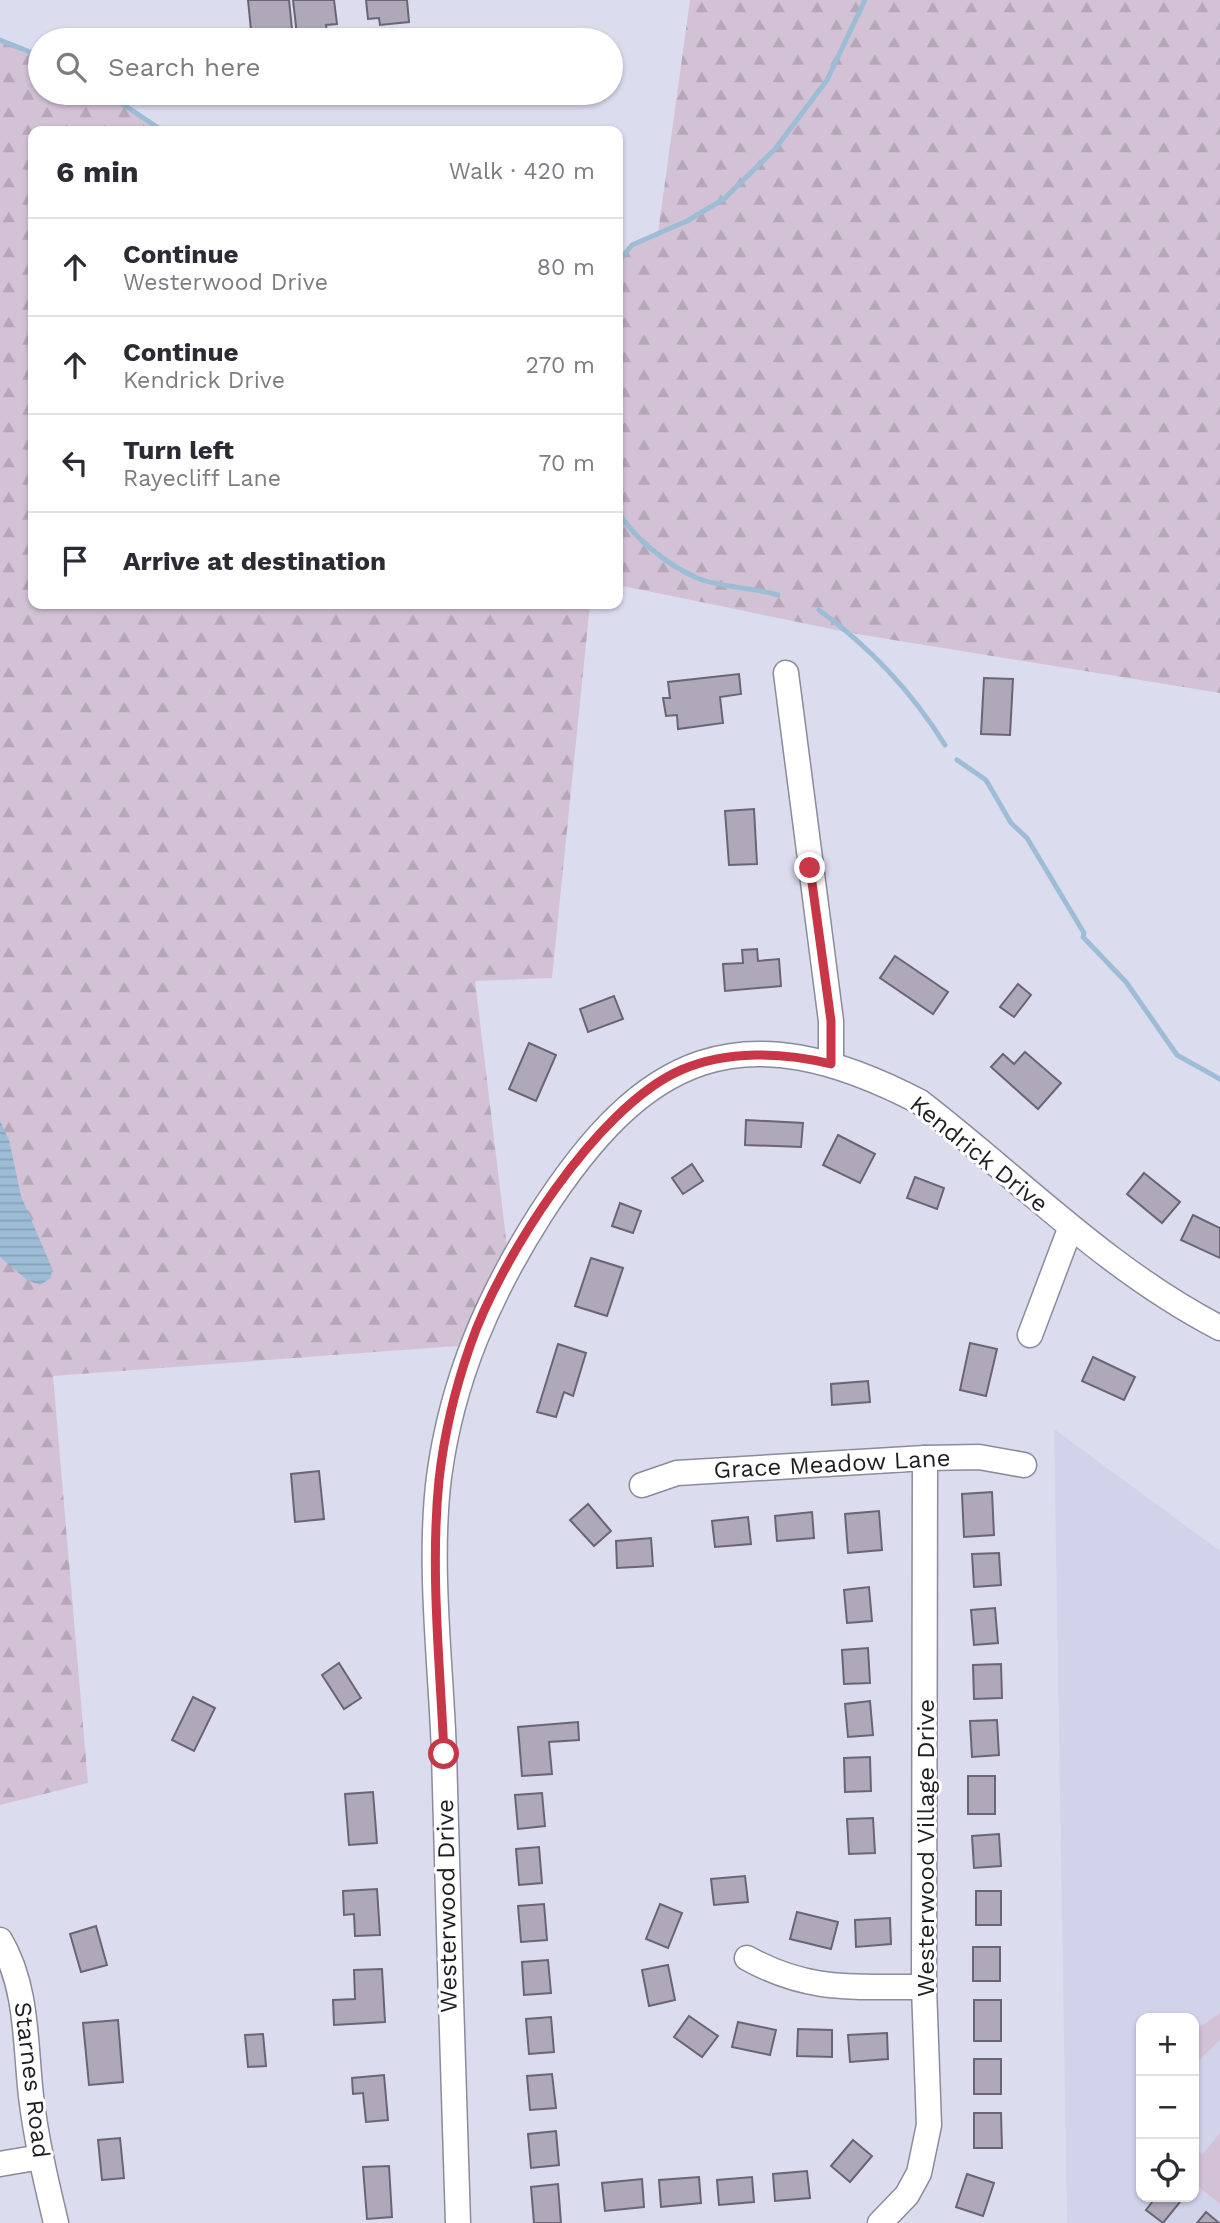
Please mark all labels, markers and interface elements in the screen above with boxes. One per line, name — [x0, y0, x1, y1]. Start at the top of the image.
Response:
search box — [28, 28, 623, 105]
icon: search — [52, 48, 90, 86]
text: Search here — [108, 52, 260, 82]
text: 6 min — [56, 154, 139, 189]
text: Walk · 420 m — [449, 158, 595, 185]
text: Continue — [123, 239, 239, 269]
icon: ahead — [56, 248, 94, 286]
text: 80 m — [537, 254, 595, 281]
text: Westerwood Drive — [123, 269, 328, 296]
text: Continue — [123, 337, 239, 367]
icon: ahead — [56, 346, 94, 384]
text: 270 m — [526, 352, 595, 379]
text: Kendrick Drive — [123, 367, 285, 394]
text: Turn left — [123, 435, 234, 465]
icon: left — [56, 444, 94, 482]
text: 70 m — [538, 450, 595, 477]
text: Rayecliff Lane — [123, 465, 281, 492]
icon: arrive — [56, 542, 94, 580]
text: Arrive at destination — [123, 546, 386, 576]
route end — [794, 852, 825, 883]
street label: Kendrick Drive — [904, 1090, 1054, 1218]
street label: Grace Meadow Lane — [713, 1444, 951, 1484]
street label: Westerwood Village Drive — [912, 1699, 940, 1997]
route start — [428, 1738, 459, 1769]
street label: Westerwood Drive — [431, 1799, 463, 2013]
street label: Starnes Road — [9, 2000, 55, 2160]
map controls — [1136, 2013, 1199, 2202]
button: + — [1136, 2013, 1199, 2076]
button: − — [1136, 2076, 1199, 2139]
button: locate — [1136, 2139, 1199, 2202]

